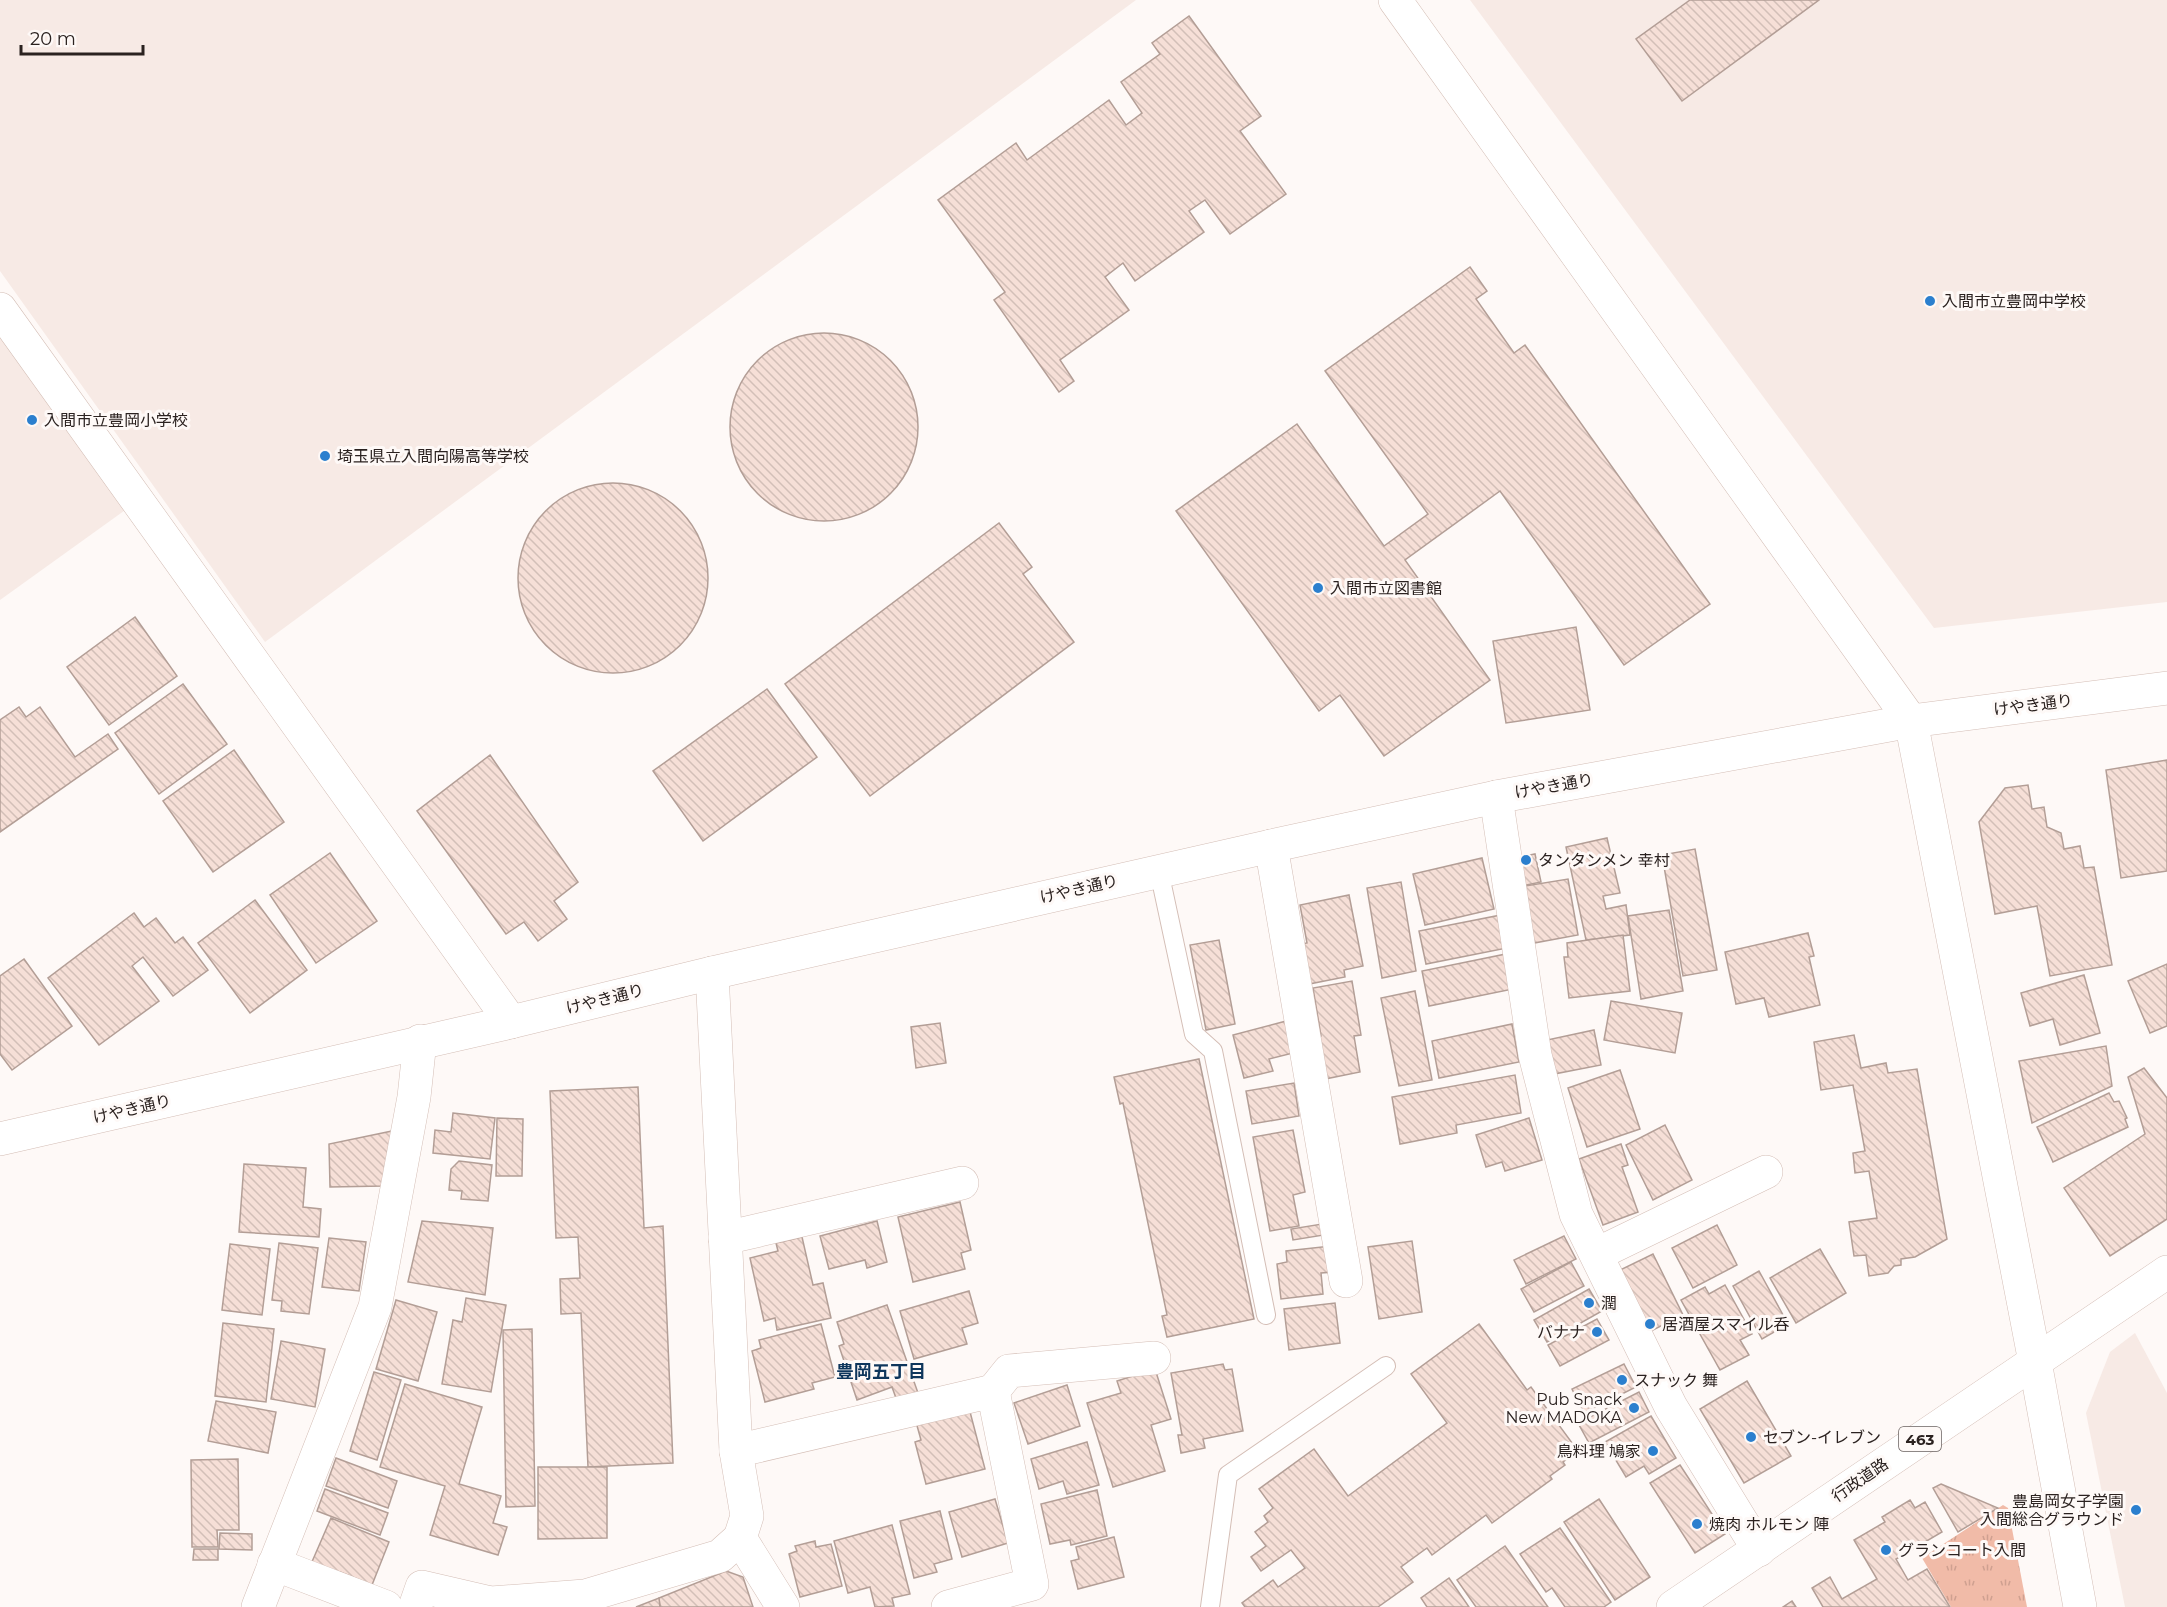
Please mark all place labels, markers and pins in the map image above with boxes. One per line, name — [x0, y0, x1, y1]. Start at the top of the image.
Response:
place label: 入間市立豊岡中学校 — [1942, 292, 2086, 311]
marker: 入間市立豊岡中学校 — [1923, 294, 1937, 308]
place label: 入間市立豊岡小学校 — [44, 411, 188, 430]
marker: 入間市立豊岡小学校 — [25, 413, 39, 427]
place label: 埼玉県立入間向陽高等学校 — [337, 447, 529, 466]
marker: 埼玉県立入間向陽高等学校 — [318, 449, 332, 463]
place label: 入間市立図書館 — [1330, 579, 1442, 598]
marker: 入間市立図書館 — [1311, 581, 1325, 595]
place label: タンタンメン 幸村 — [1538, 851, 1670, 870]
marker: タンタンメン 幸村 — [1519, 853, 1533, 867]
place label: 潤 — [1601, 1294, 1617, 1313]
marker: 潤 — [1582, 1296, 1596, 1310]
place label: 居酒屋スマイル呑 — [1662, 1315, 1790, 1334]
marker: 居酒屋スマイル呑 — [1643, 1317, 1657, 1331]
place label: バナナ — [1537, 1323, 1585, 1342]
marker: バナナ — [1590, 1325, 1604, 1339]
place label: スナック 舞 — [1634, 1371, 1718, 1390]
marker: スナック 舞 — [1615, 1373, 1629, 1387]
place label: Pub Snack New MADOKA — [1505, 1390, 1623, 1427]
marker: Pub Snack New MADOKA — [1627, 1401, 1641, 1415]
place label: セブン-イレブン — [1763, 1428, 1881, 1447]
marker: セブン-イレブン — [1744, 1430, 1758, 1444]
place label: 鳥料理 鳩家 — [1557, 1442, 1641, 1461]
marker: 鳥料理 鳩家 — [1646, 1444, 1660, 1458]
place label: 豊島岡女子学園 入間総合グラウンド — [1980, 1492, 2124, 1529]
marker: 豊島岡女子学園 入間総合グラウンド — [2129, 1503, 2143, 1517]
place label: 焼肉 ホルモン 陣 — [1709, 1515, 1829, 1534]
marker: 焼肉 ホルモン 陣 — [1690, 1517, 1704, 1531]
place label: グランコート入間 — [1898, 1541, 2026, 1560]
marker: グランコート入間 — [1879, 1543, 1893, 1557]

